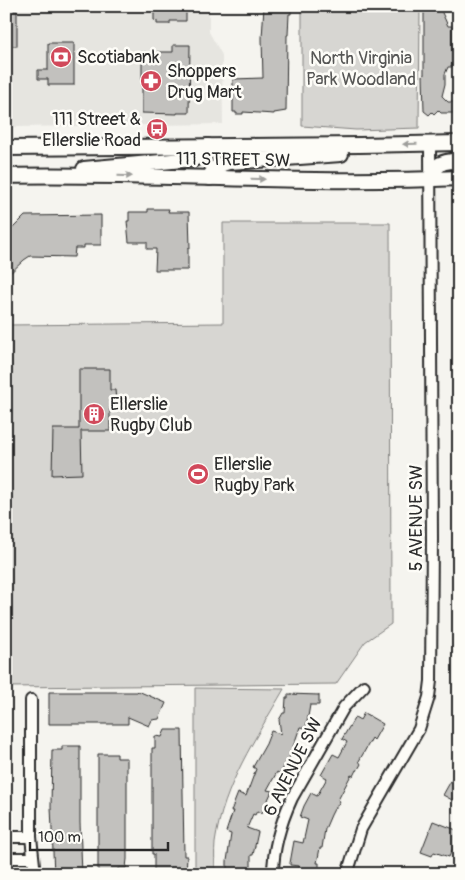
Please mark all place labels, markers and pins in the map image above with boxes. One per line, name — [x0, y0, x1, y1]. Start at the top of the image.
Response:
bank icon: Scotiabank — [49, 45, 73, 69]
place label: Scotiabank — [77, 46, 160, 69]
place label: Shoppers Drug Mart — [167, 60, 242, 104]
pharmacy icon: Shoppers Drug Mart — [139, 69, 163, 93]
place label: 111 Street & Ellerslie Road — [42, 108, 141, 152]
bus stop icon: 111 Street & Ellerslie Road — [145, 117, 169, 141]
place label: Ellerslie Rugby Club — [110, 393, 192, 437]
building icon: Ellerslie Rugby Club — [82, 402, 106, 426]
place label: Ellerslie Rugby Park — [214, 453, 295, 497]
sports icon: Ellerslie Rugby Park — [186, 462, 210, 486]

